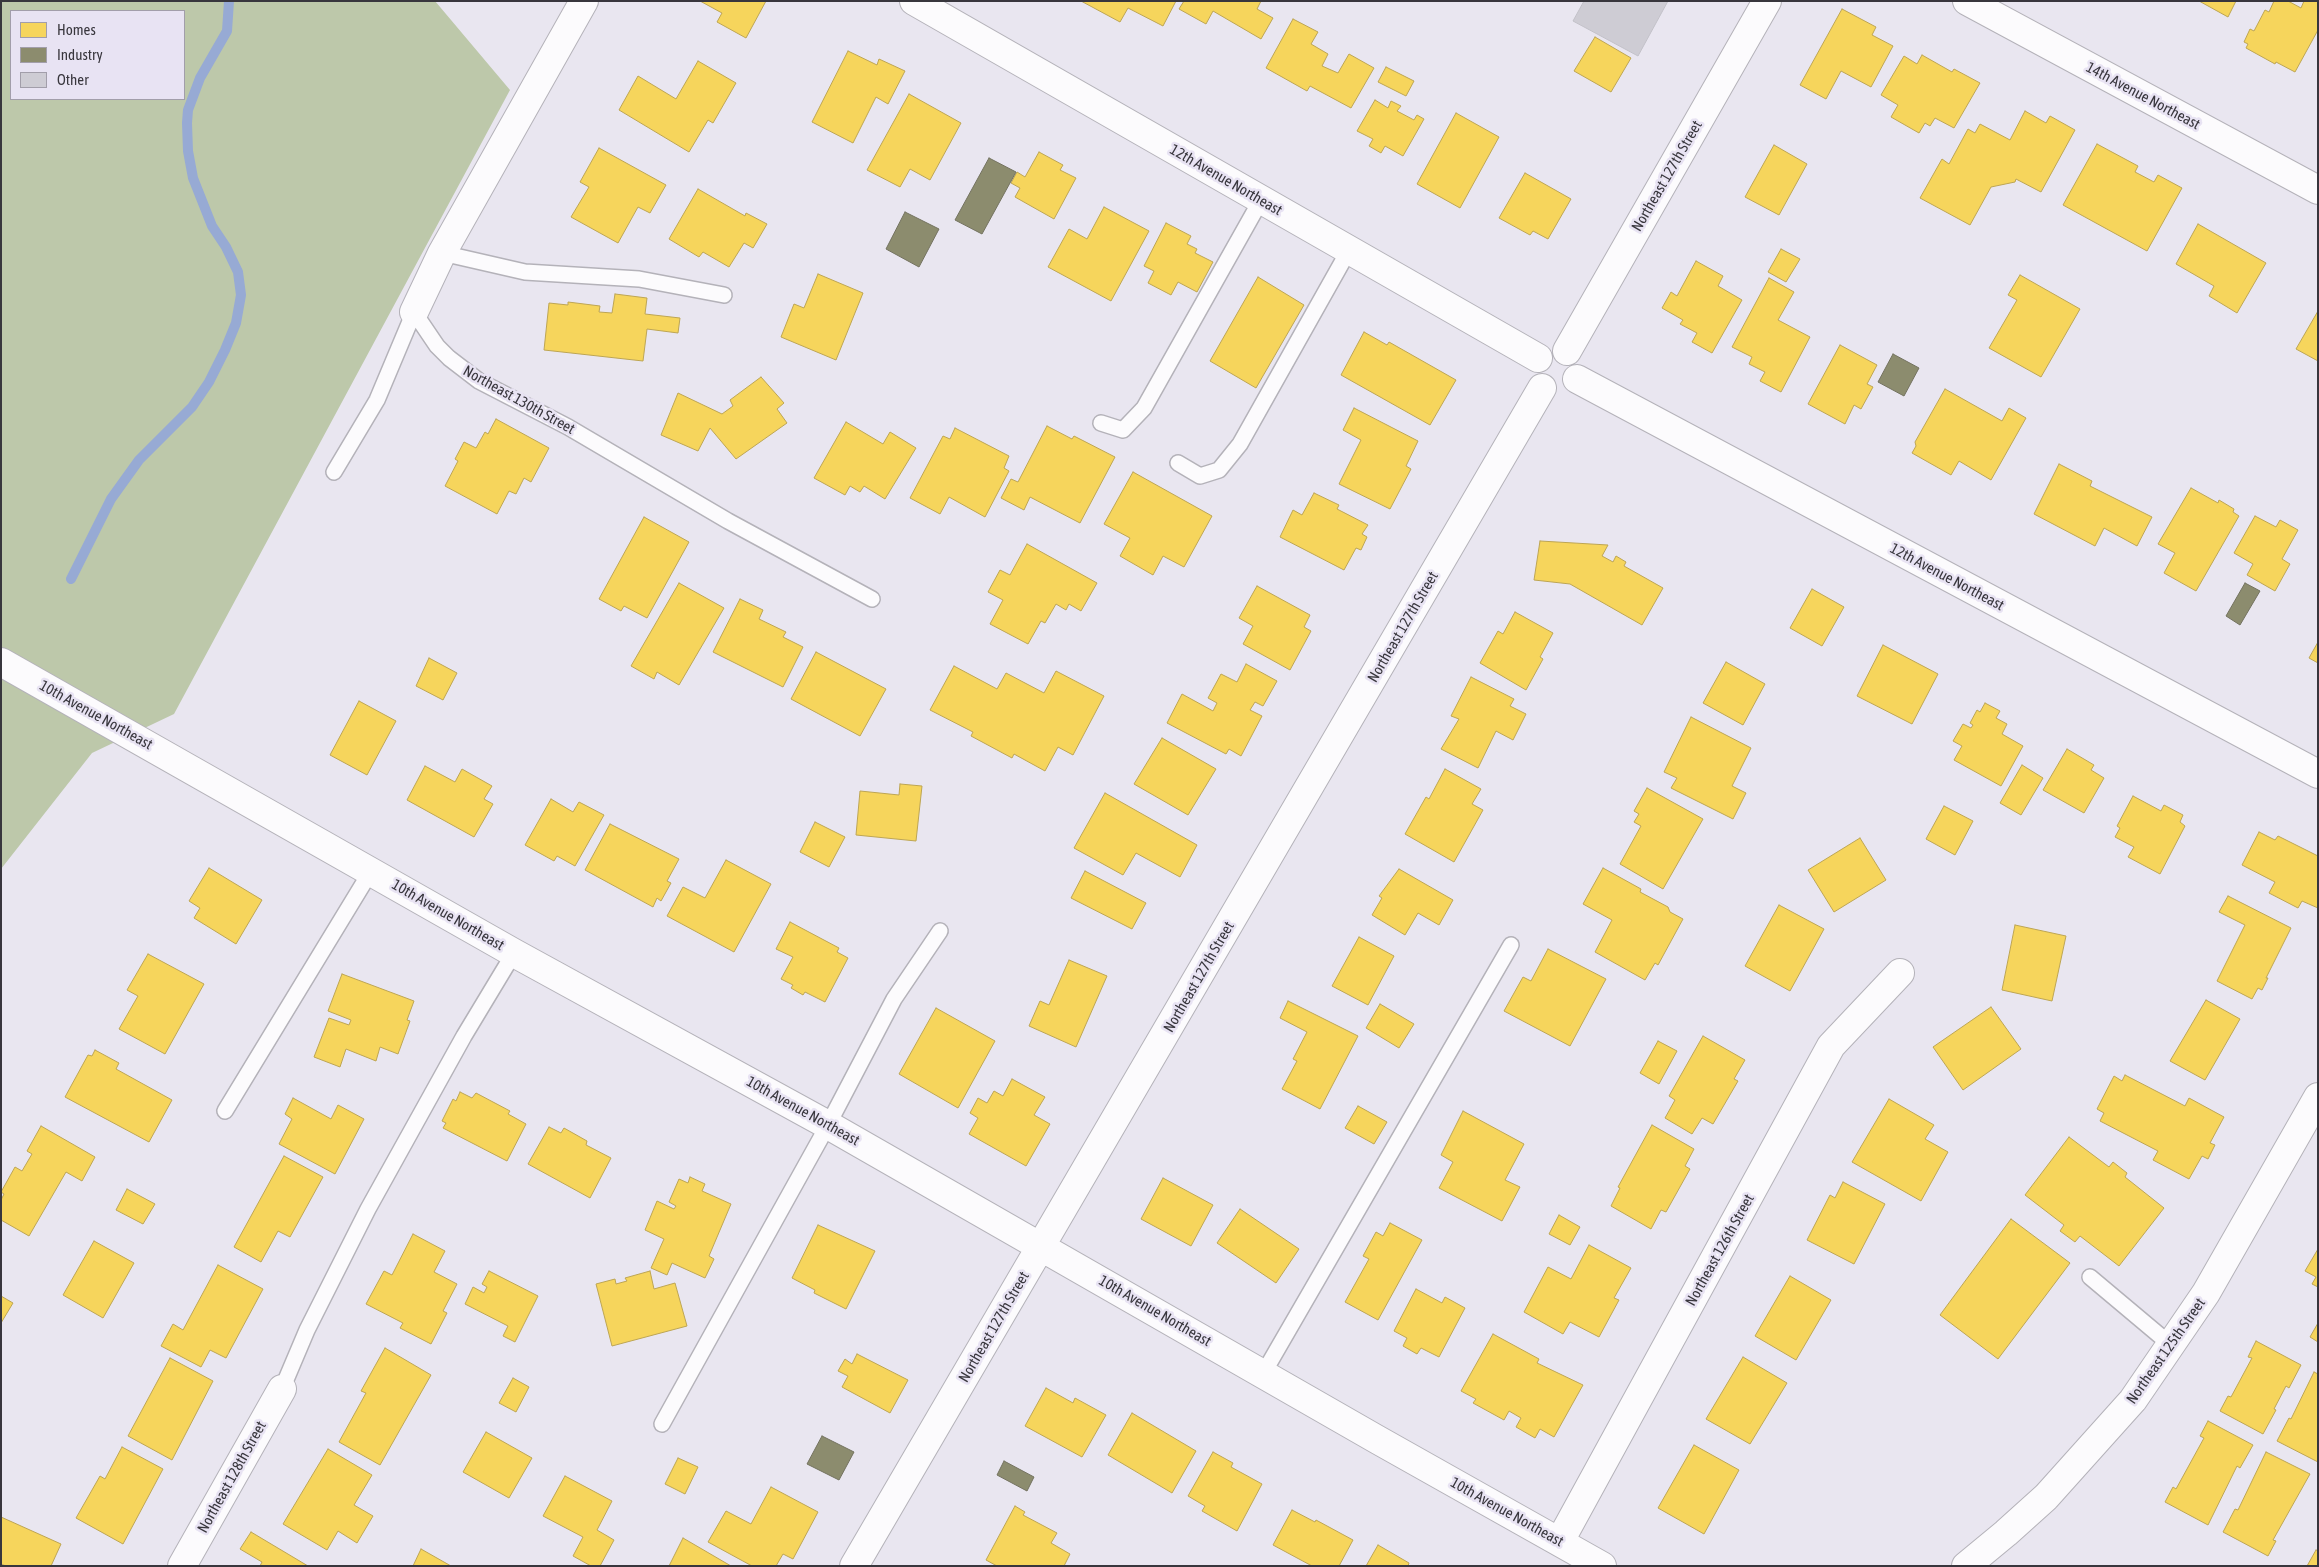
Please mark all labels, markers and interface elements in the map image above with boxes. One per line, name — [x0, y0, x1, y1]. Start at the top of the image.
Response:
legend — [10, 10, 185, 100]
text: Homes — [57, 21, 96, 38]
text: Industry — [57, 46, 103, 63]
street label: 14th Avenue Northeast — [2083, 58, 2203, 134]
text: Other — [57, 71, 89, 88]
street label: Northeast 127th Street — [1628, 117, 1706, 235]
street label: 12th Avenue Northeast — [1167, 141, 1285, 219]
street label: Northeast 130th Street — [460, 362, 578, 438]
street label: 12th Avenue Northeast — [1887, 539, 2007, 615]
street label: Northeast 127th Street — [1364, 568, 1442, 686]
street label: 10th Avenue Northeast — [36, 676, 156, 754]
street label: 10th Avenue Northeast — [389, 876, 507, 954]
street label: Northeast 127th Street — [1160, 918, 1238, 1036]
street label: 10th Avenue Northeast — [743, 1072, 863, 1150]
street label: Northeast 126th Street — [1682, 1191, 1758, 1309]
street label: Northeast 127th Street — [955, 1268, 1033, 1386]
street label: 10th Avenue Northeast — [1096, 1272, 1214, 1350]
street label: Northeast 125th Street — [2123, 1295, 2209, 1407]
street label: Northeast 128th Street — [194, 1418, 270, 1536]
street label: 10th Avenue Northeast — [1447, 1473, 1567, 1551]

